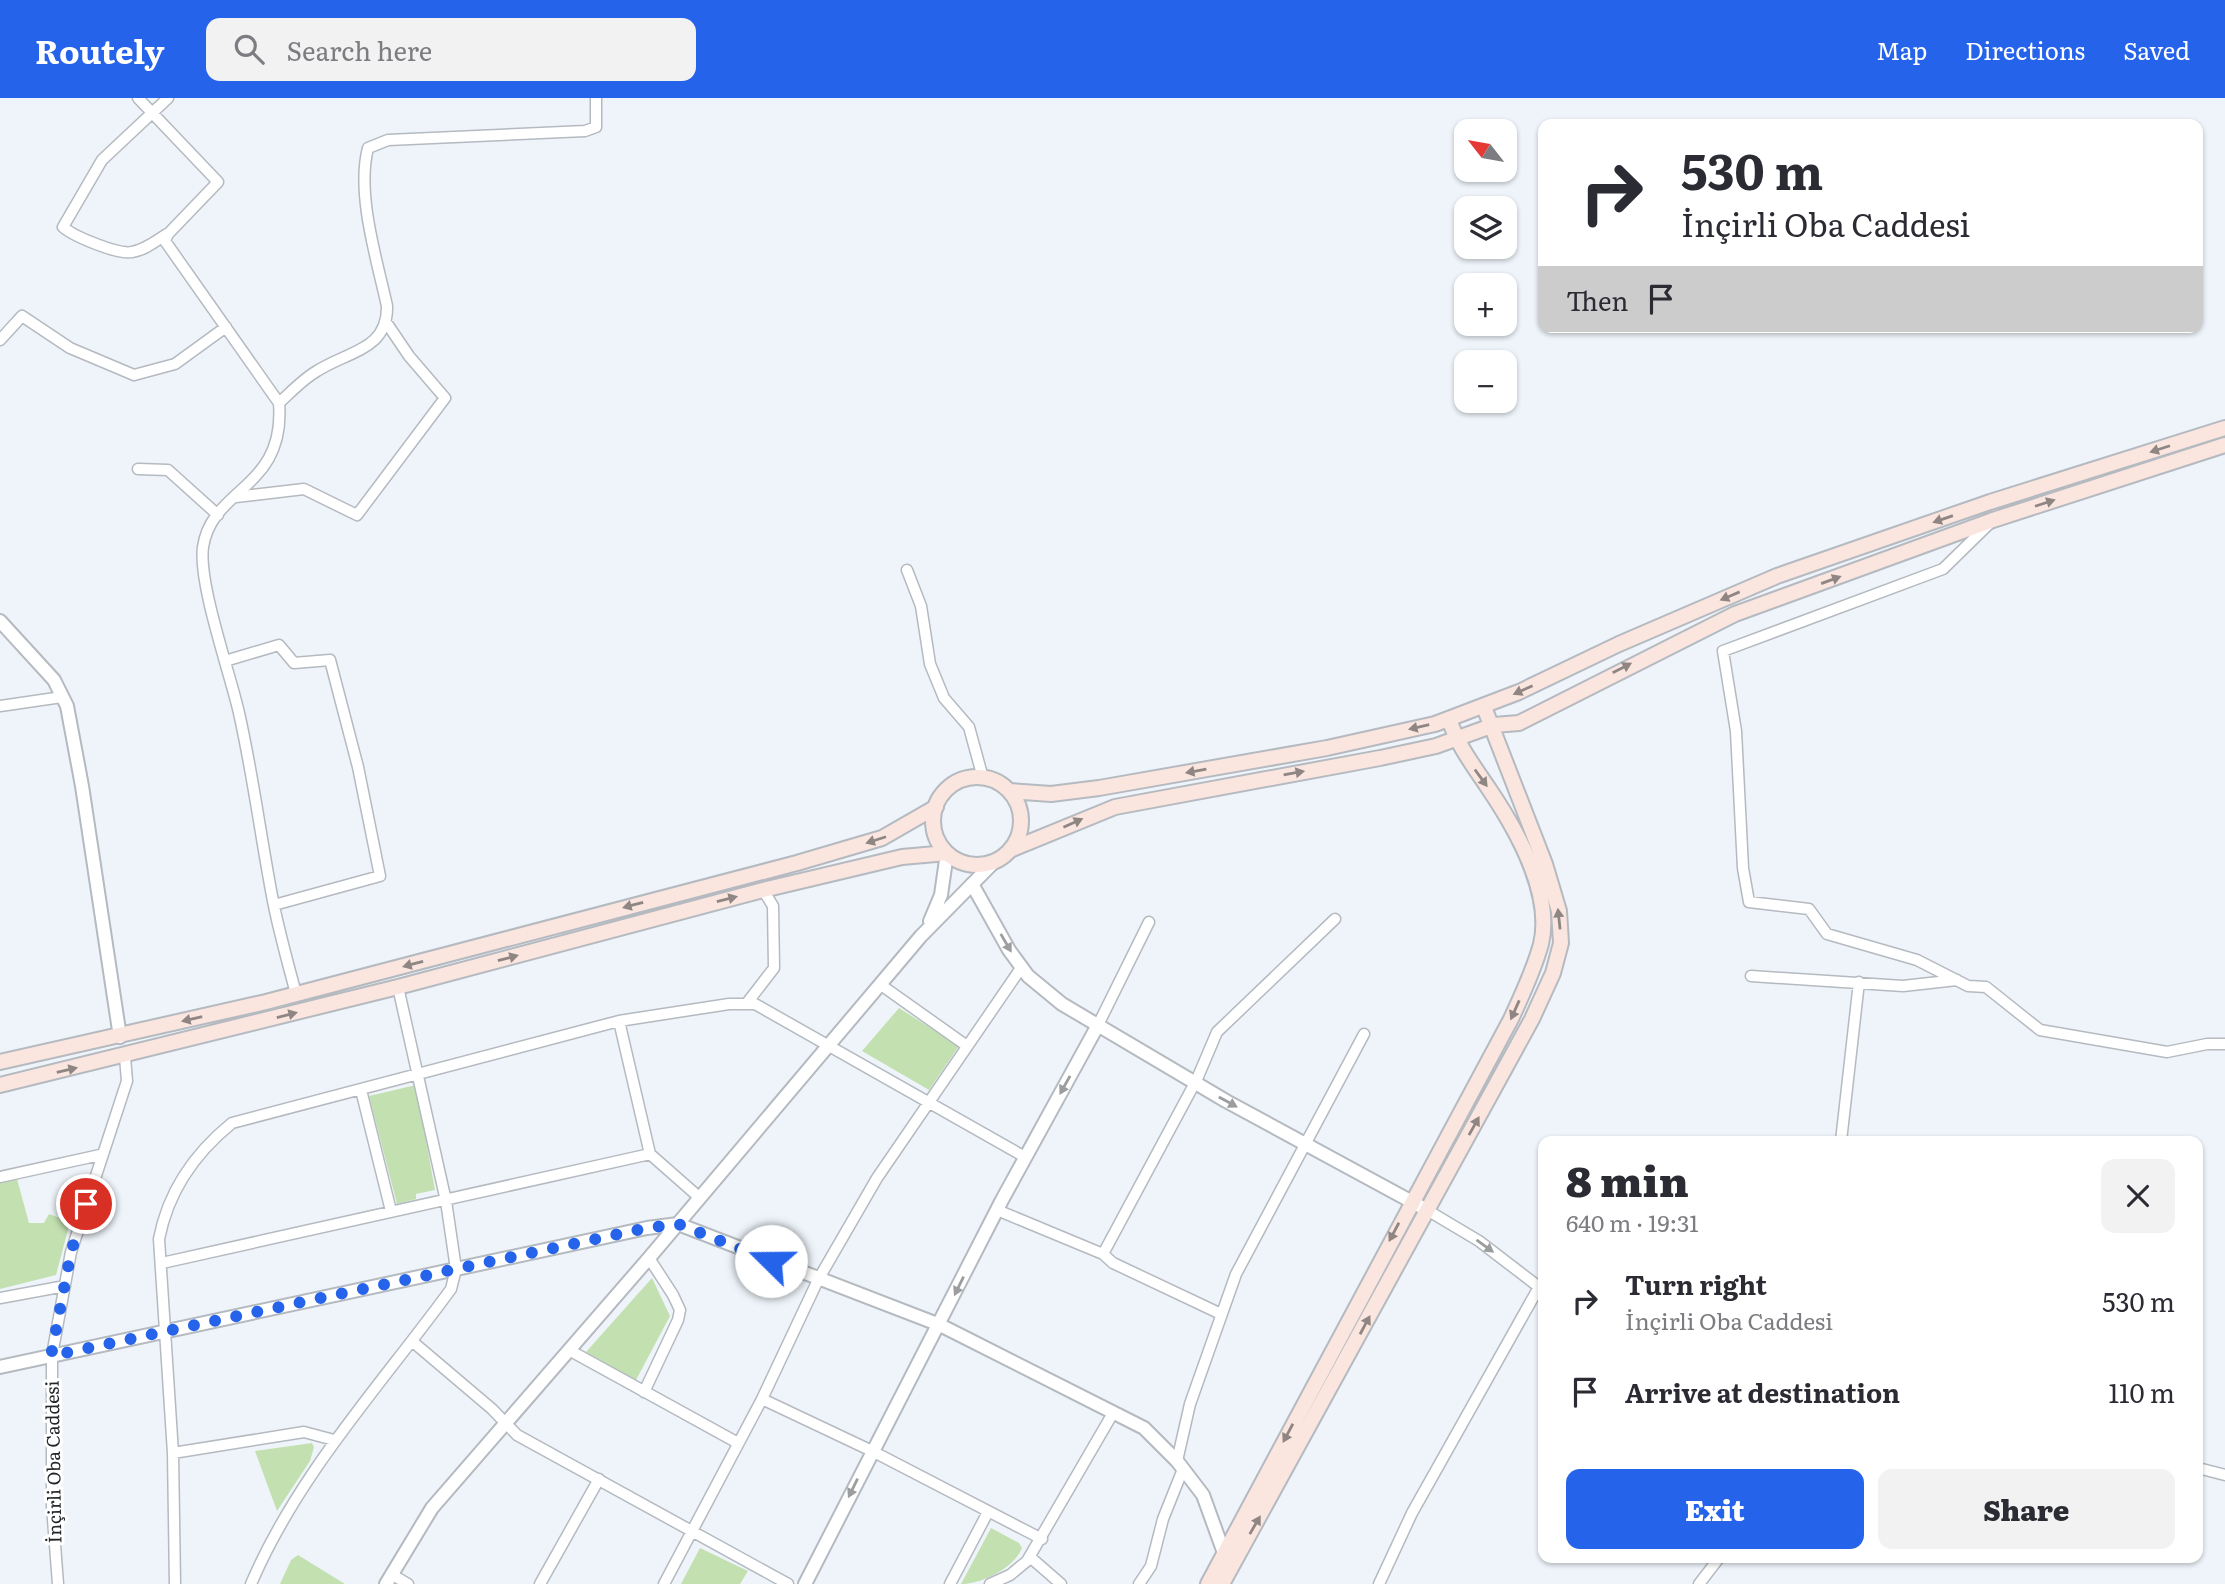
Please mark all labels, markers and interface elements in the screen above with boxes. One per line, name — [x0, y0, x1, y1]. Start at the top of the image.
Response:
search box — [206, 18, 696, 81]
text: Routely — [35, 25, 164, 74]
icon: search — [230, 30, 268, 68]
text: Search here — [286, 30, 432, 69]
text: Map — [1876, 32, 1927, 67]
text: Directions — [1965, 32, 2085, 67]
text: Saved — [2123, 32, 2190, 67]
north arrow — [1454, 119, 1517, 182]
map controls — [1454, 119, 1517, 413]
text: 530 m — [1681, 132, 1823, 205]
icon: right — [1566, 147, 1657, 238]
button: layers — [1454, 196, 1517, 259]
text: İnçirli Oba Caddesi — [1681, 199, 1970, 247]
button: + — [1454, 273, 1517, 336]
text: Then — [1566, 280, 1628, 319]
icon: arrive — [1642, 280, 1680, 318]
button: − — [1454, 350, 1517, 413]
one-way arrow — [2149, 444, 2170, 455]
one-way arrow — [2035, 498, 2056, 508]
one-way arrow — [1933, 514, 1954, 525]
one-way arrow — [1821, 574, 1842, 585]
one-way arrow — [1719, 591, 1740, 602]
one-way arrow — [1612, 663, 1632, 674]
one-way arrow — [1513, 684, 1533, 696]
one-way arrow — [1408, 722, 1430, 733]
one-way arrow — [1185, 766, 1207, 777]
one-way arrow — [1283, 767, 1305, 778]
one-way arrow — [1474, 769, 1488, 787]
one-way arrow — [1063, 817, 1083, 829]
one-way arrow — [865, 835, 886, 845]
one-way arrow — [716, 893, 738, 904]
one-way arrow — [622, 900, 643, 910]
one-way arrow — [1553, 908, 1564, 930]
one-way arrow — [999, 934, 1012, 953]
one-way arrow — [497, 952, 519, 963]
one-way arrow — [402, 959, 424, 970]
one-way arrow — [1509, 1000, 1521, 1020]
one-way arrow — [277, 1009, 299, 1020]
one-way arrow — [181, 1014, 203, 1025]
one-way arrow — [56, 1064, 78, 1075]
one-way arrow — [1059, 1075, 1071, 1095]
one-way arrow — [1218, 1096, 1238, 1108]
one-way arrow — [1468, 1116, 1480, 1135]
text: 8 min — [1566, 1148, 1689, 1210]
button: close — [2101, 1159, 2175, 1233]
pin — [56, 1174, 116, 1234]
icon: arrive — [67, 1185, 105, 1223]
text: 640 m · 19:31 — [1566, 1205, 1699, 1239]
one-way arrow — [1389, 1222, 1401, 1242]
position arrow — [734, 1224, 808, 1298]
one-way arrow — [1476, 1239, 1494, 1253]
text: Turn right — [1625, 1264, 1767, 1303]
one-way arrow — [954, 1276, 965, 1296]
text: 530 m — [2102, 1281, 2175, 1320]
icon: right — [1566, 1282, 1604, 1320]
text: İnçirli Oba Caddesi — [1625, 1303, 1833, 1337]
one-way arrow — [1359, 1316, 1371, 1335]
text: Arrive at destination — [1625, 1372, 1900, 1411]
text: 110 m — [2108, 1372, 2175, 1411]
icon: arrive — [1566, 1373, 1604, 1411]
street label: İnçirli Oba Caddesi — [38, 1380, 67, 1544]
one-way arrow — [1282, 1423, 1294, 1443]
button: Exit — [1566, 1469, 1864, 1549]
button: Share — [1878, 1469, 2175, 1549]
one-way arrow — [848, 1478, 859, 1498]
one-way arrow — [1249, 1515, 1261, 1534]

